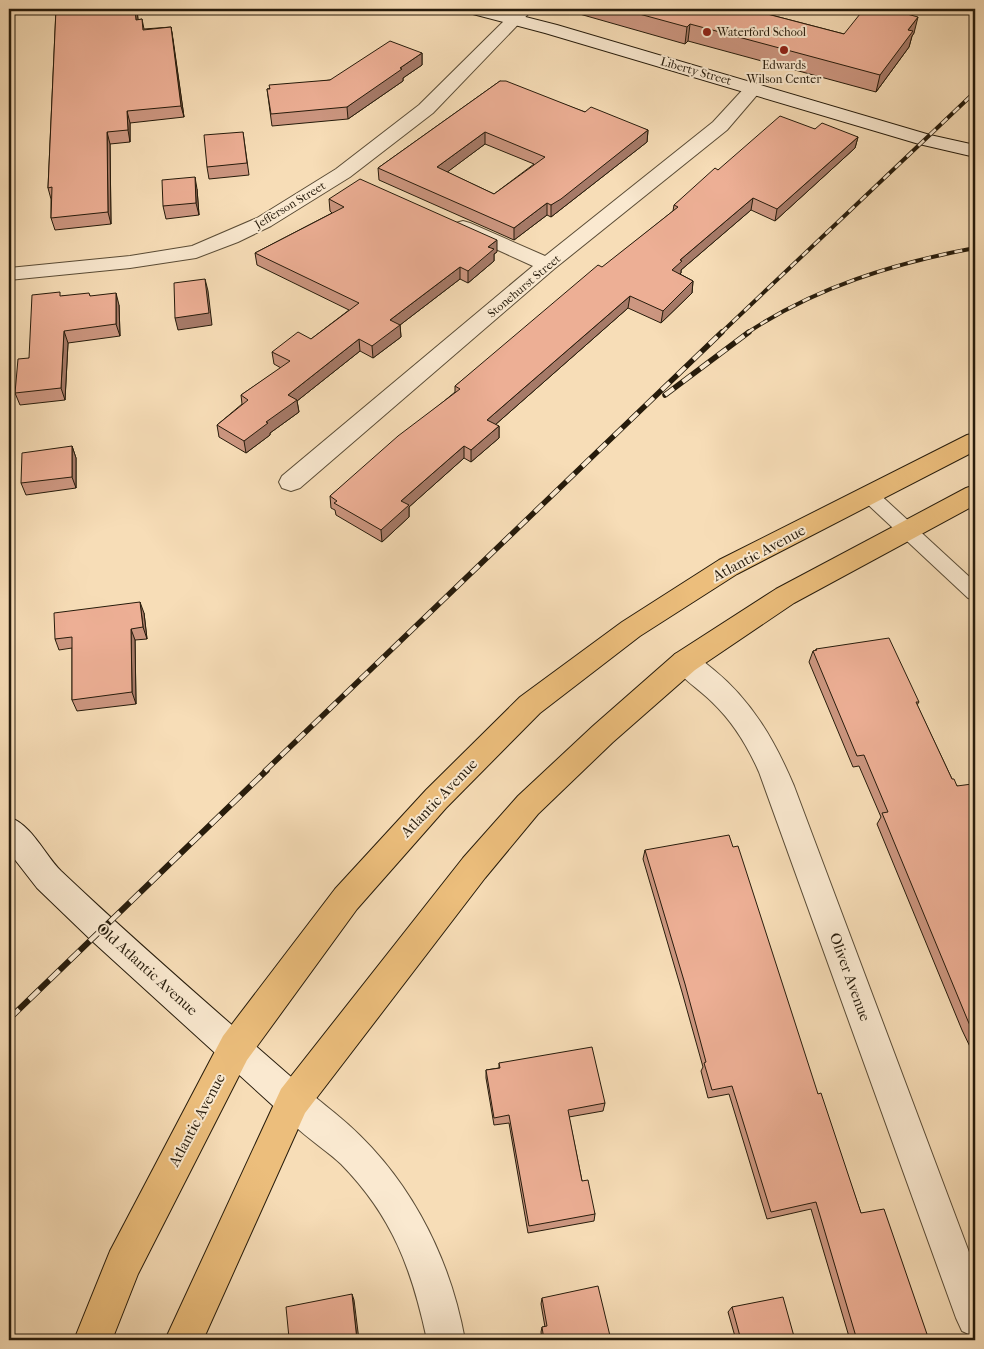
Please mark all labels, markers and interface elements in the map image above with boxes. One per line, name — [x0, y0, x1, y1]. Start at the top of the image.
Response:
place label: Waterford School — [716, 25, 807, 39]
marker: Waterford School — [701, 26, 713, 38]
marker: Edwards Wilson Center — [778, 44, 790, 56]
street label: Liberty Street — [659, 54, 734, 88]
place label: Edwards Wilson Center — [746, 58, 822, 86]
street label: Jefferson Street — [251, 178, 328, 232]
street label: Stonehurst Street — [485, 251, 564, 321]
street label: Atlantic Avenue — [709, 521, 809, 585]
street label: Atlantic Avenue — [396, 754, 481, 842]
street label: Old Atlantic Avenue — [93, 919, 202, 1020]
street label: Oliver Avenue — [826, 930, 875, 1024]
street label: Atlantic Avenue — [165, 1070, 229, 1170]

